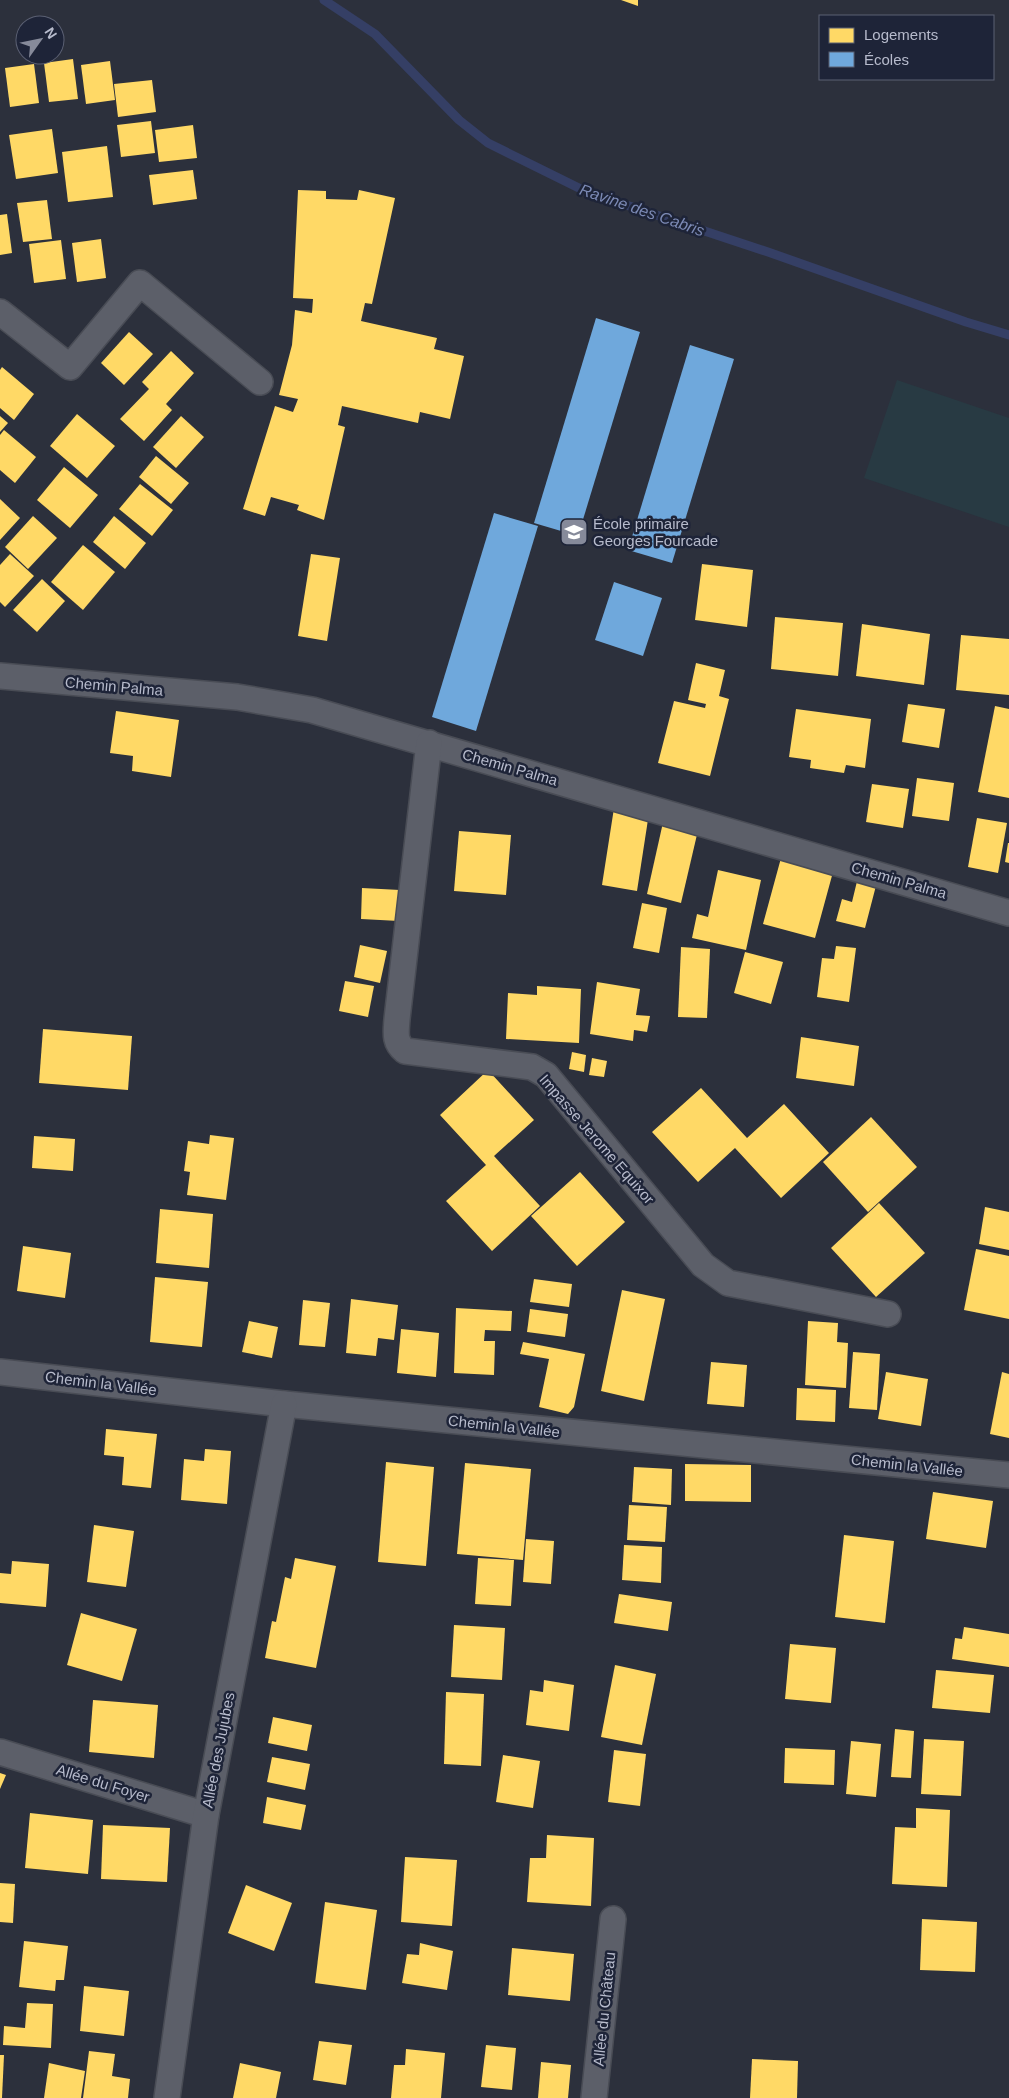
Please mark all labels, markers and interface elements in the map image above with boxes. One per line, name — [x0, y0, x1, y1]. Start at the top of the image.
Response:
north arrow — [15, 15, 65, 65]
legend — [819, 15, 994, 80]
text: N — [41, 24, 60, 42]
text: Logements — [864, 26, 938, 43]
text: Écoles — [864, 51, 909, 68]
water label: Ravine des Cabris — [577, 181, 707, 239]
place label: École primaire Georges Fourcade — [593, 515, 718, 549]
school or university icon: École primaire Georges Fourcade — [559, 517, 589, 547]
street label: Chemin Palma — [64, 673, 164, 699]
street label: Chemin Palma — [460, 745, 560, 789]
street label: Chemin Palma — [849, 858, 949, 902]
street label: Impasse Jerome Equixor — [536, 1071, 658, 1207]
street label: Chemin la Vallée — [44, 1368, 158, 1398]
street label: Chemin la Vallée — [447, 1412, 561, 1440]
street label: Chemin la Vallée — [850, 1451, 964, 1479]
street label: Allée des Jujubes — [198, 1691, 238, 1809]
street label: Allée du Foyer — [54, 1761, 152, 1805]
street label: Allée du Château — [590, 1951, 618, 2067]

